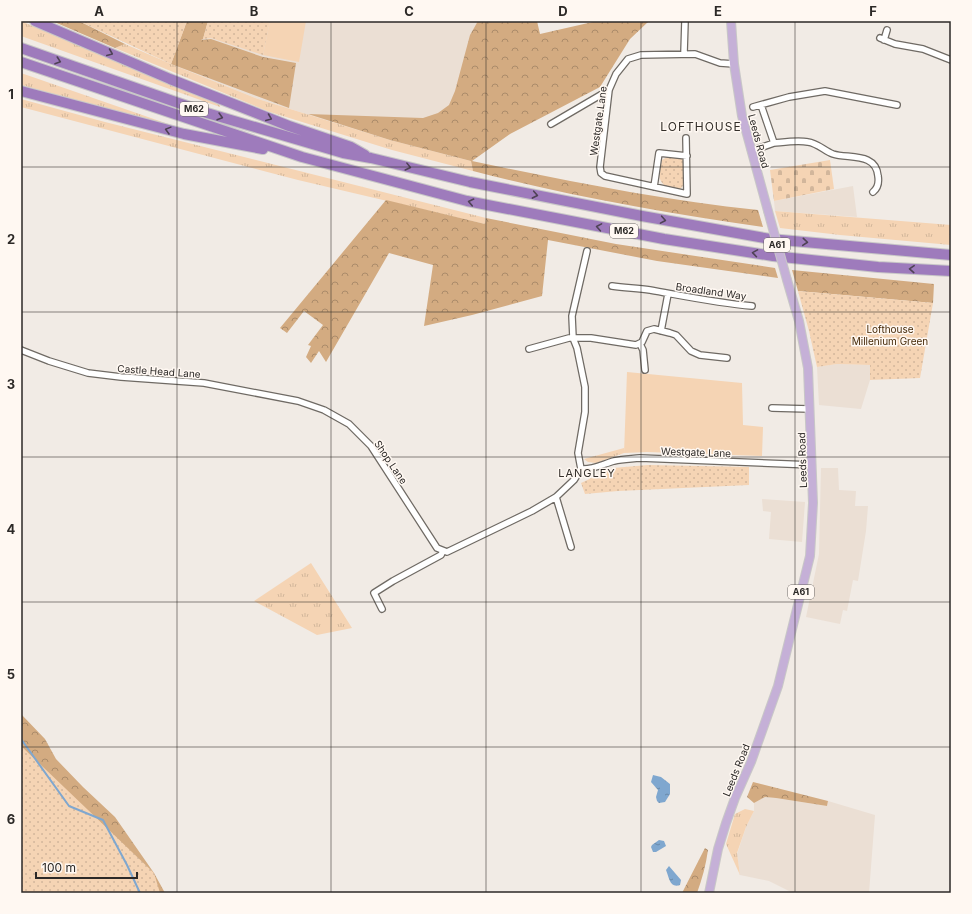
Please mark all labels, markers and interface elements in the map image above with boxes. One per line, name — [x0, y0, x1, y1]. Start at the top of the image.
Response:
text: A — [94, 3, 104, 19]
text: B — [250, 3, 259, 19]
text: C — [404, 3, 414, 19]
text: D — [558, 3, 568, 19]
text: E — [714, 3, 722, 19]
text: F — [869, 3, 877, 19]
one-way arrow — [105, 48, 113, 56]
one-way arrow — [54, 57, 61, 65]
street label: Westgate Lane — [587, 85, 609, 157]
text: 1 — [8, 86, 14, 102]
road number: M62 — [180, 102, 208, 116]
one-way arrow — [217, 112, 224, 121]
one-way arrow — [265, 113, 272, 121]
street label: Leeds Road — [746, 113, 772, 169]
district label: LOFTHOUSE — [660, 119, 742, 134]
one-way arrow — [165, 126, 172, 135]
one-way arrow — [405, 163, 412, 171]
one-way arrow — [532, 191, 539, 199]
one-way arrow — [468, 199, 475, 207]
one-way arrow — [660, 215, 666, 224]
one-way arrow — [596, 223, 602, 232]
road number: M62 — [610, 224, 638, 238]
text: 2 — [7, 231, 15, 247]
one-way arrow — [802, 237, 808, 246]
road number: A61 — [764, 238, 790, 252]
one-way arrow — [752, 250, 758, 258]
one-way arrow — [909, 264, 915, 273]
street label: Broadland Way — [675, 280, 748, 302]
park label: Lofthouse Millenium Green — [852, 323, 928, 347]
street label: Castle Head Lane — [117, 362, 201, 380]
text: 3 — [7, 376, 15, 392]
street label: Leeds Road — [795, 432, 809, 488]
street label: Shop Lane — [372, 438, 410, 486]
street label: Westgate Lane — [661, 445, 731, 459]
district label: LANGLEY — [558, 466, 616, 480]
text: 4 — [7, 521, 16, 537]
road number: A61 — [788, 585, 814, 599]
text: 5 — [7, 666, 15, 682]
street label: Leeds Road — [720, 742, 752, 798]
text: 6 — [7, 811, 15, 827]
scale bar — [36, 854, 137, 880]
text: 100 m — [42, 860, 76, 875]

